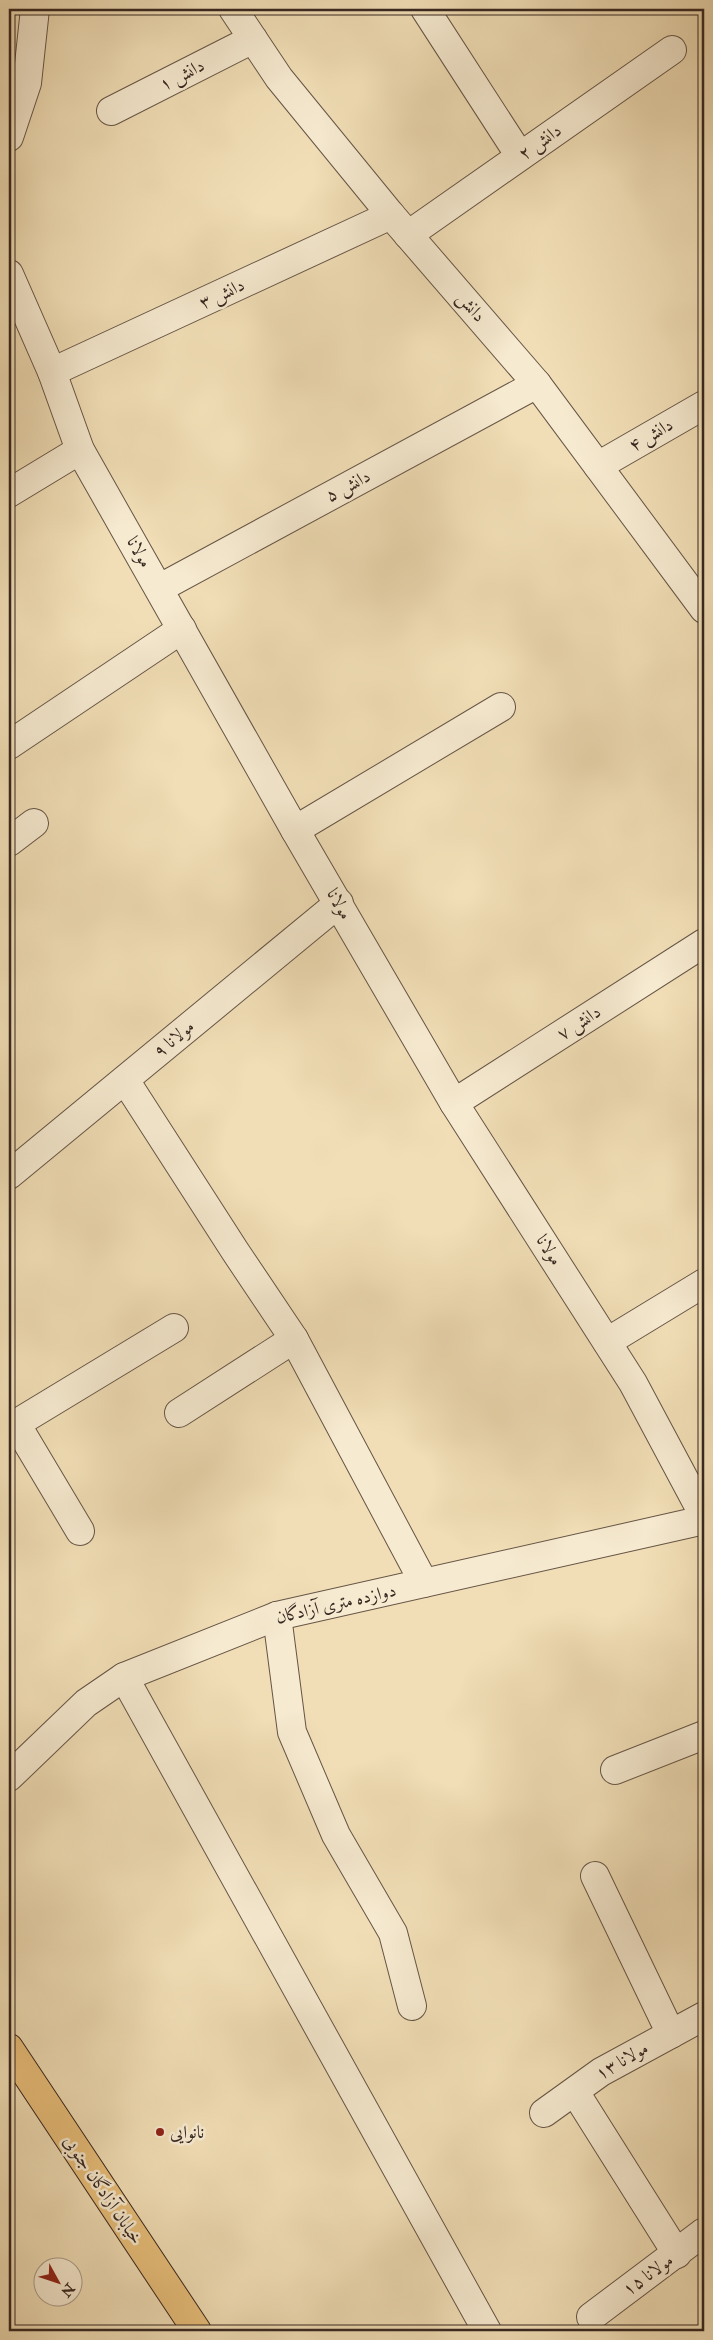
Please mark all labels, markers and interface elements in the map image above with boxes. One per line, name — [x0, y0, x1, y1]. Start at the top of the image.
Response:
street label: دانش ۱ — [156, 54, 208, 96]
street label: دانش ۲ — [514, 119, 566, 165]
street label: دانش ۳ — [196, 274, 248, 314]
street label: دانش — [451, 287, 491, 327]
street label: دانش ۴ — [625, 413, 677, 457]
street label: دانش ۵ — [322, 465, 374, 507]
street label: مولانا — [121, 532, 157, 572]
street label: مولانا — [321, 884, 357, 924]
street label: دانش ۷ — [553, 1000, 605, 1046]
street label: مولانا ۹ — [149, 1015, 199, 1063]
street label: مولانا — [531, 1230, 567, 1270]
street label: دوازده متری آزادگان — [273, 1579, 399, 1629]
street label: مولانا ۱۳ — [591, 2037, 653, 2085]
place label: نانوایی — [170, 2121, 204, 2144]
marker: نانوایی — [154, 2126, 166, 2138]
street label: خیابان آزادگان جنوبی — [57, 2131, 148, 2249]
street label: مولانا ۱۵ — [618, 2249, 678, 2301]
north arrow — [32, 2258, 82, 2308]
text: N — [57, 2279, 79, 2301]

